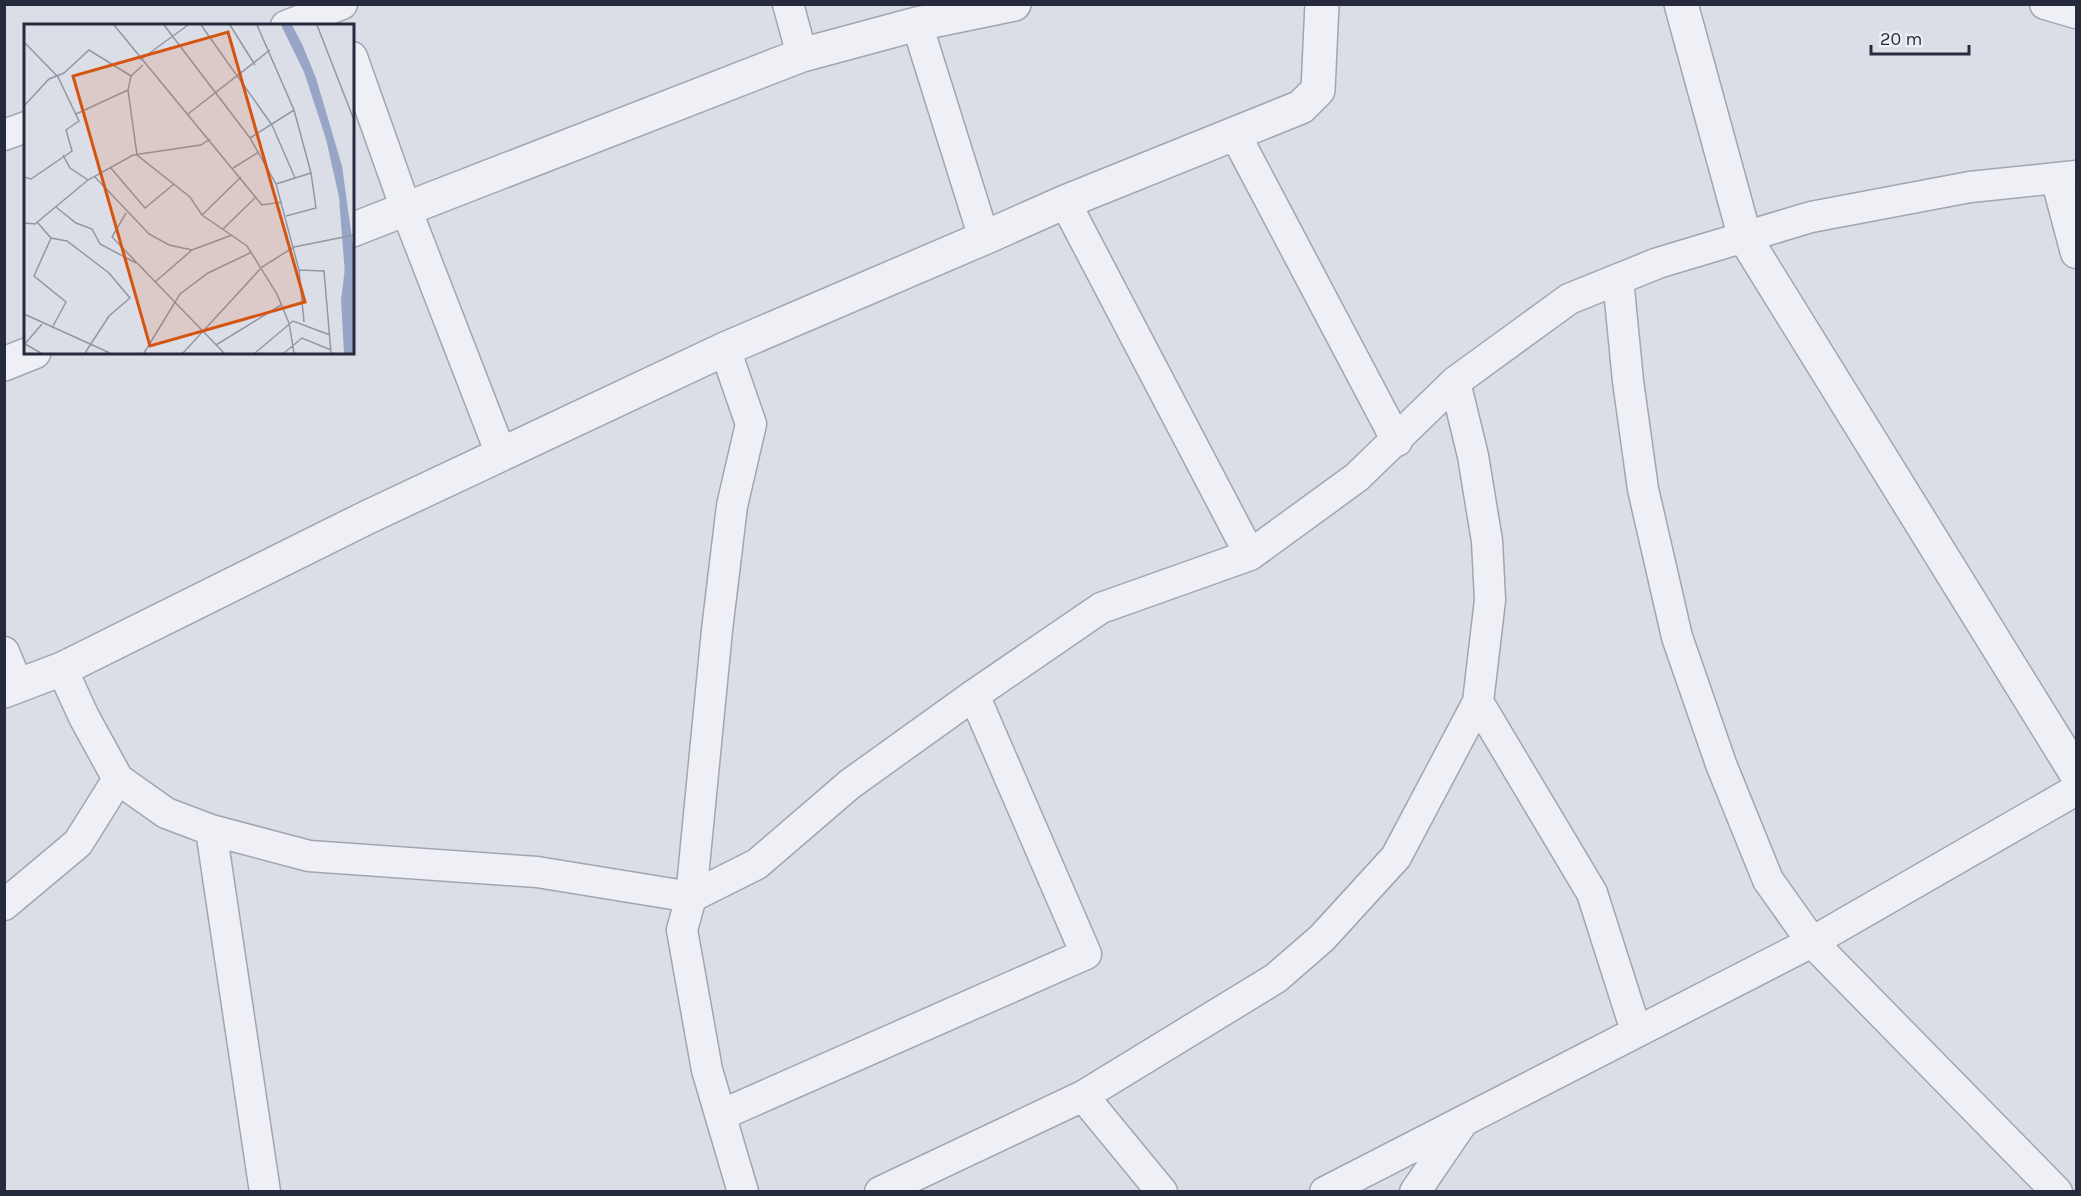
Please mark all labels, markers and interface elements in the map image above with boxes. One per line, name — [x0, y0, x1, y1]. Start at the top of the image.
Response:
scale bar — [1871, 18, 1968, 56]
inset map — [24, 24, 354, 354]
text: 20 m — [1880, 28, 1922, 50]

